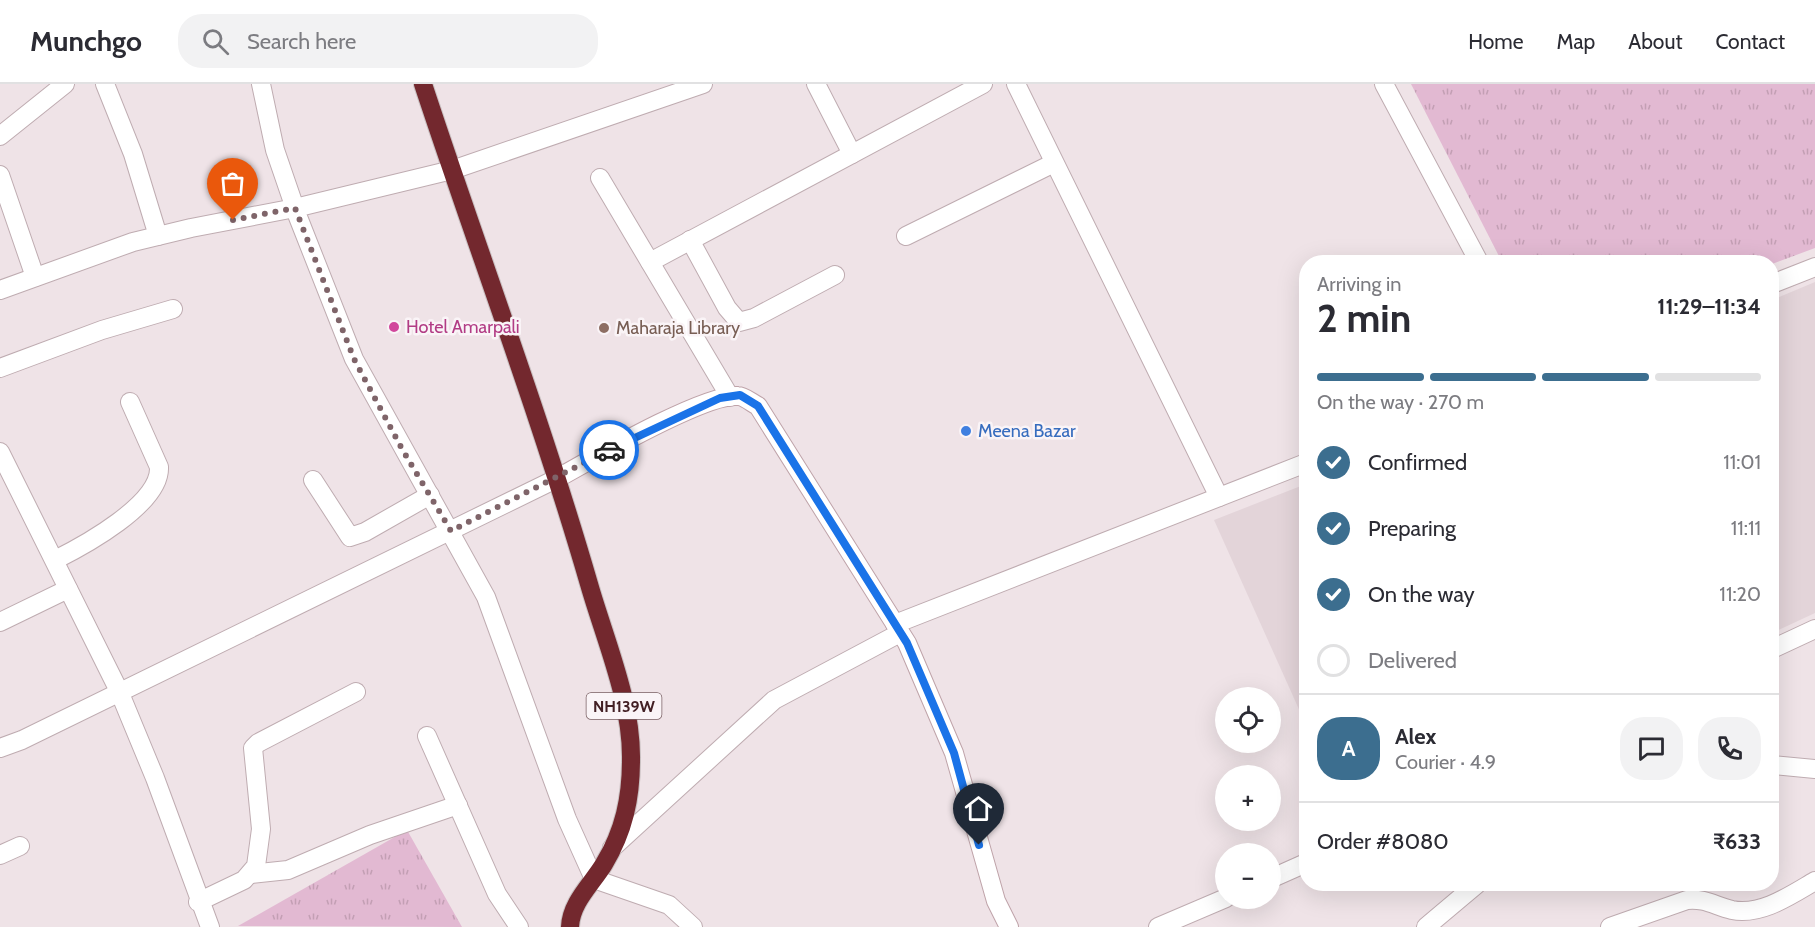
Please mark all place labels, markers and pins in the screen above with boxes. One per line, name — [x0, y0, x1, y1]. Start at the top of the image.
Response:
pin — [207, 158, 258, 220]
place label: Hotel Amarpali — [406, 316, 520, 338]
place label: Maharaja Library — [616, 317, 740, 339]
marker: Hotel Amarpali — [387, 320, 401, 334]
marker: Maharaja Library — [597, 321, 611, 335]
place label: Meena Bazar — [978, 420, 1076, 442]
marker: Meena Bazar — [959, 424, 973, 438]
pin — [953, 783, 1004, 845]

